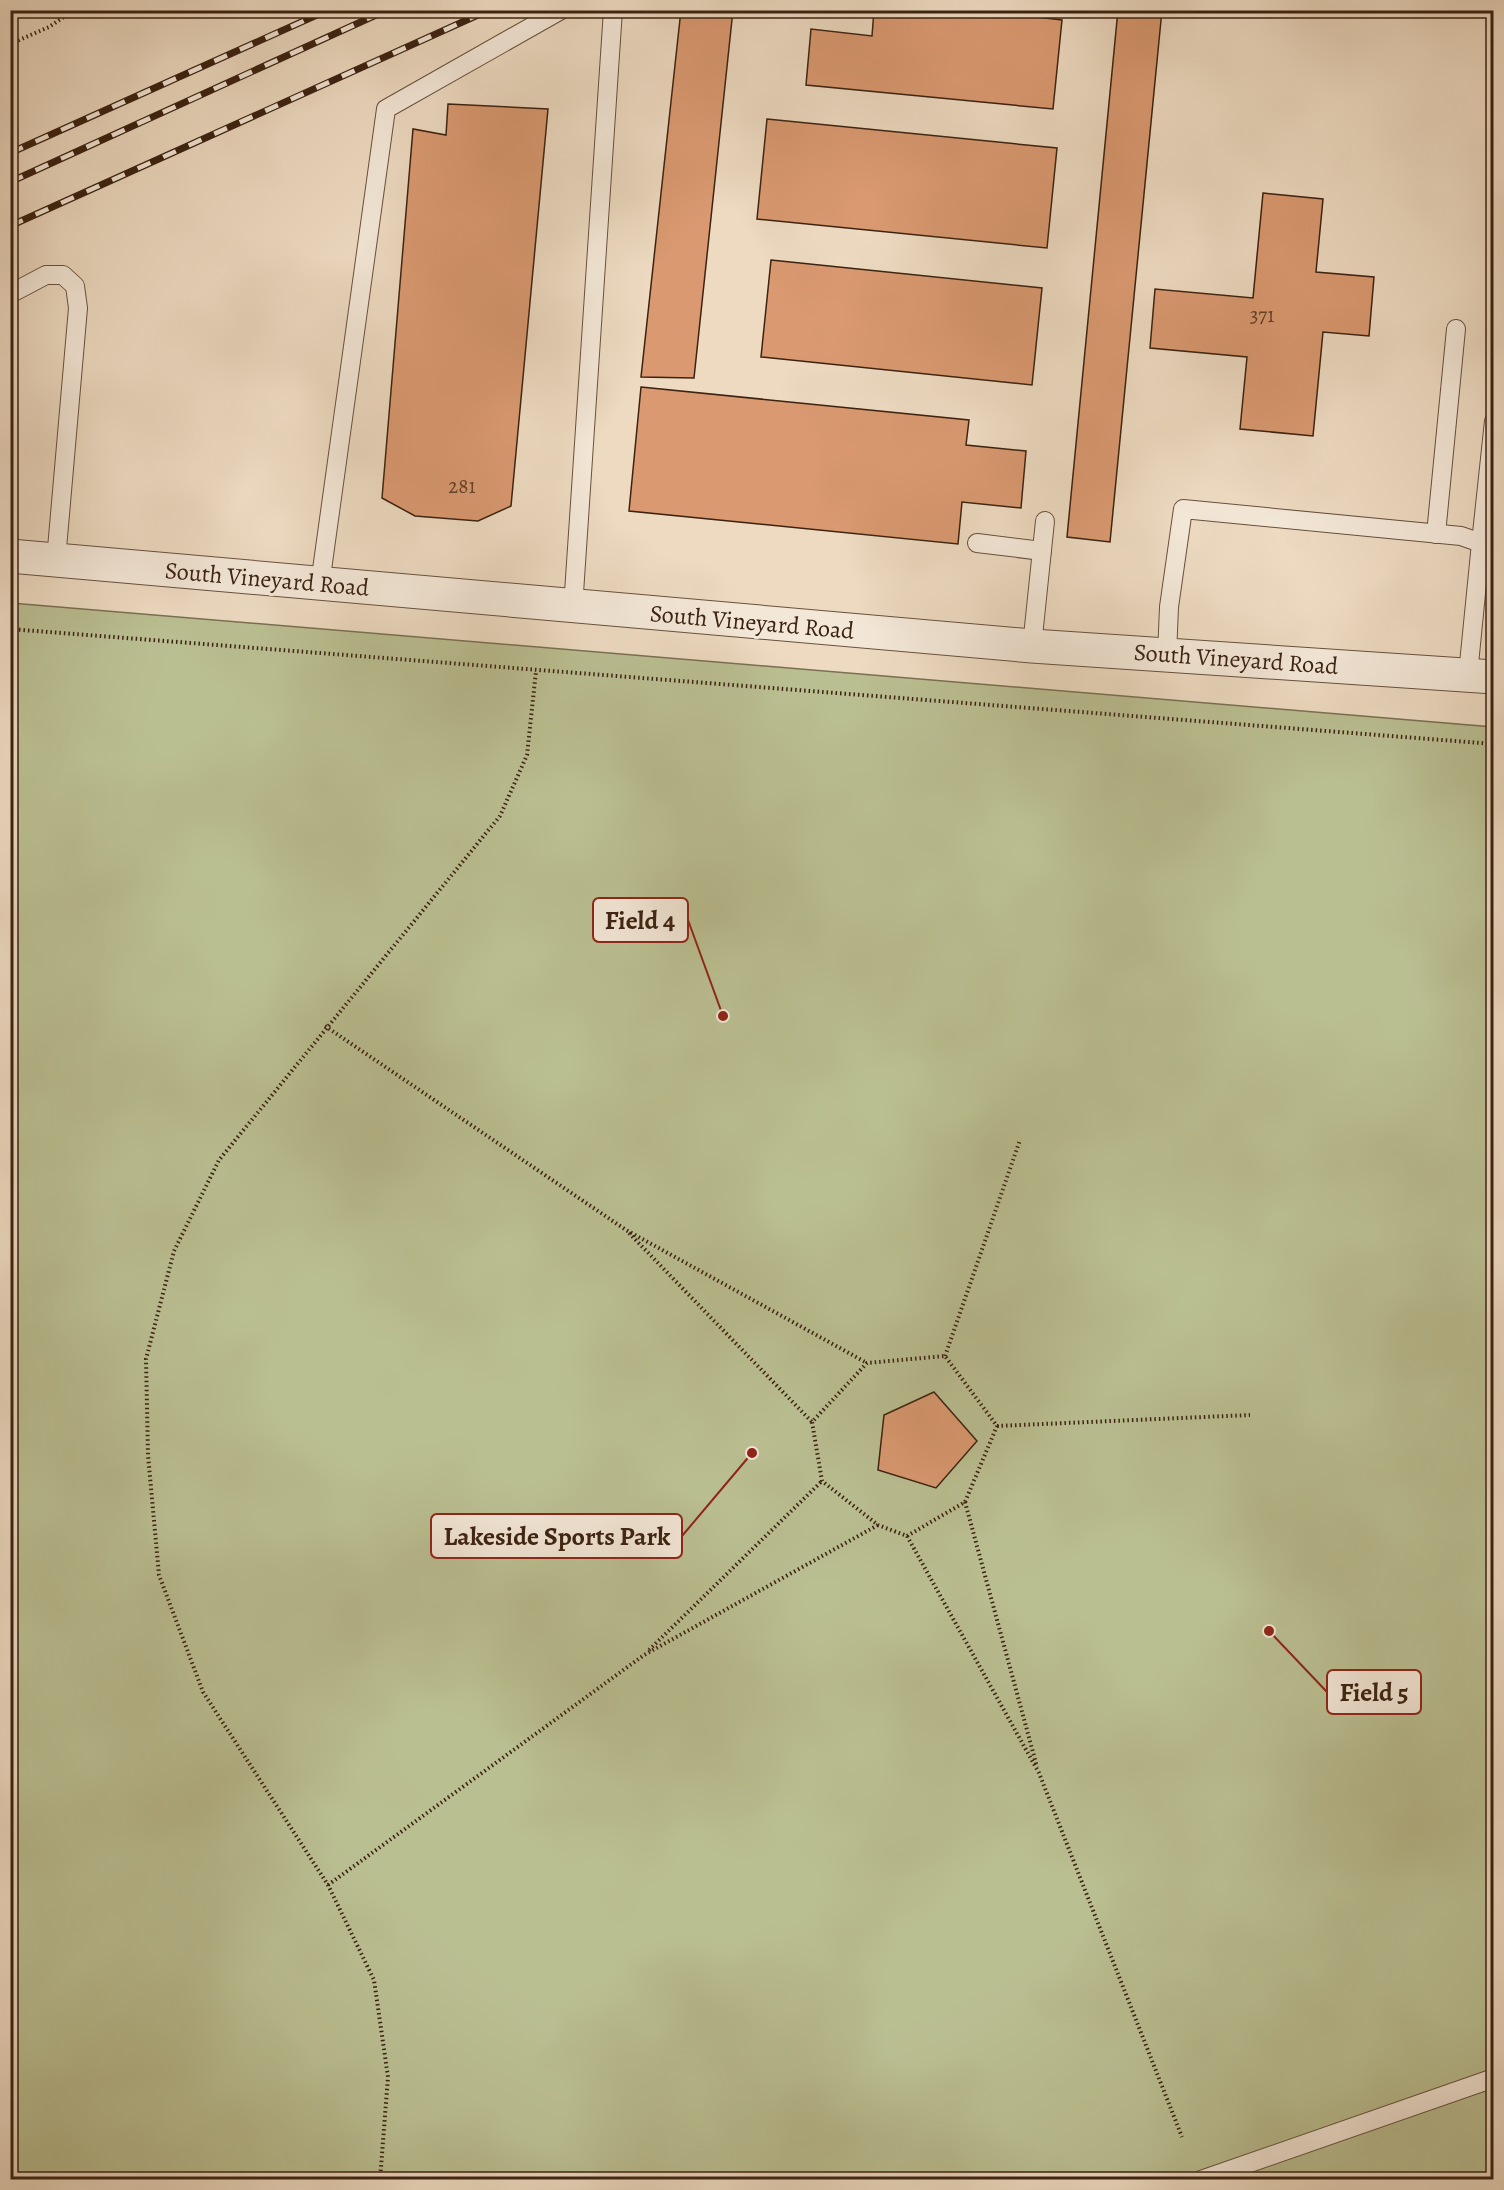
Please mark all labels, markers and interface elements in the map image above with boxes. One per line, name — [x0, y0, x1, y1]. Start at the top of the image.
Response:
house number: 371 — [1250, 301, 1274, 329]
house number: 281 — [448, 472, 476, 500]
street label: South Vineyard Road — [163, 554, 371, 604]
street label: South Vineyard Road — [648, 597, 856, 647]
street label: South Vineyard Road — [1133, 636, 1340, 682]
callout: Field 4 — [593, 898, 688, 942]
text: Field 4 — [605, 903, 675, 938]
callout: Lakeside Sports Park — [431, 1514, 682, 1558]
text: Lakeside Sports Park — [444, 1519, 671, 1554]
callout: Field 5 — [1327, 1670, 1421, 1714]
text: Field 5 — [1339, 1675, 1409, 1710]

